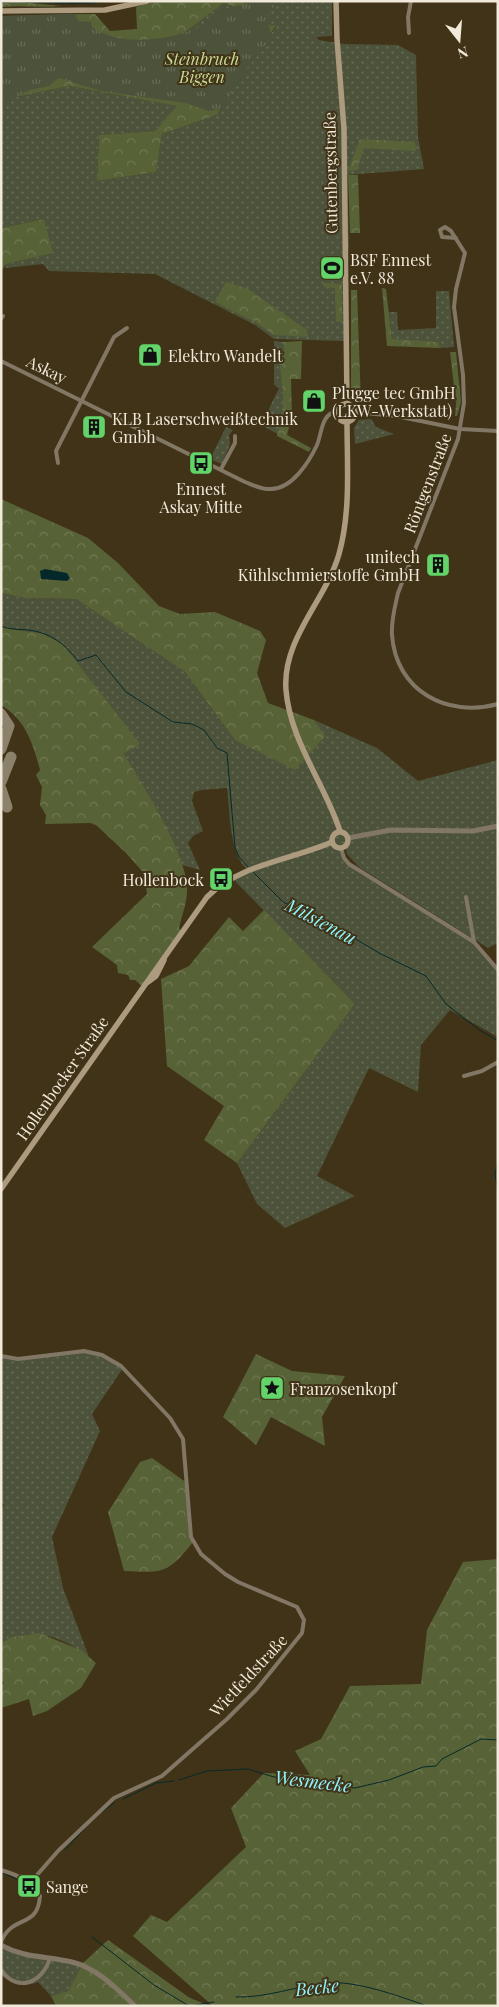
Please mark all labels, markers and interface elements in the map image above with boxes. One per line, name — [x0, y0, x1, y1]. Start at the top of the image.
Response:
north arrow — [434, 15, 484, 65]
text: N — [455, 42, 471, 63]
park label: Steinbruch Biggen — [164, 48, 239, 87]
street label: Gutenbergstraße — [318, 112, 342, 234]
place label: BSF Ennest e.V. 88 — [350, 249, 431, 288]
sports icon: BSF Ennest e.V. 88 — [319, 255, 345, 281]
shop icon: Elektro Wandelt — [137, 342, 163, 368]
place label: Elektro Wandelt — [168, 345, 283, 366]
street label: Askay — [23, 350, 70, 388]
place label: Plugge tec GmbH (LKW-Werkstatt) — [332, 382, 456, 421]
shop icon: Plugge tec GmbH (LKW-Werkstatt) — [301, 388, 327, 414]
place label: KLB Laserschweißtechnik Gmbh — [112, 408, 298, 447]
building icon: KLB Laserschweißtechnik Gmbh — [81, 414, 107, 440]
street label: Röntgenstraße — [398, 430, 456, 536]
bus stop icon: Ennest Askay Mitte — [188, 450, 214, 476]
place label: Ennest Askay Mitte — [159, 478, 242, 517]
place label: unitech Kühlschmierstoffe GmbH — [238, 546, 421, 585]
building icon: unitech Kühlschmierstoffe GmbH — [425, 552, 451, 578]
bus stop icon: Hollenbock — [208, 866, 234, 892]
place label: Hollenbock — [123, 869, 204, 890]
water label: Milstenau — [281, 892, 361, 950]
street label: Hollenbocker Straße — [11, 1012, 113, 1144]
place icon: Franzosenkopf — [259, 1375, 285, 1401]
place label: Franzosenkopf — [290, 1378, 398, 1399]
street label: Wietfeldstraße — [204, 1630, 291, 1721]
water label: Wesmecke — [273, 1764, 353, 1798]
bus stop icon: Sange — [16, 1873, 42, 1899]
place label: Sange — [46, 1876, 88, 1897]
water label: Becke — [293, 1973, 340, 2001]

